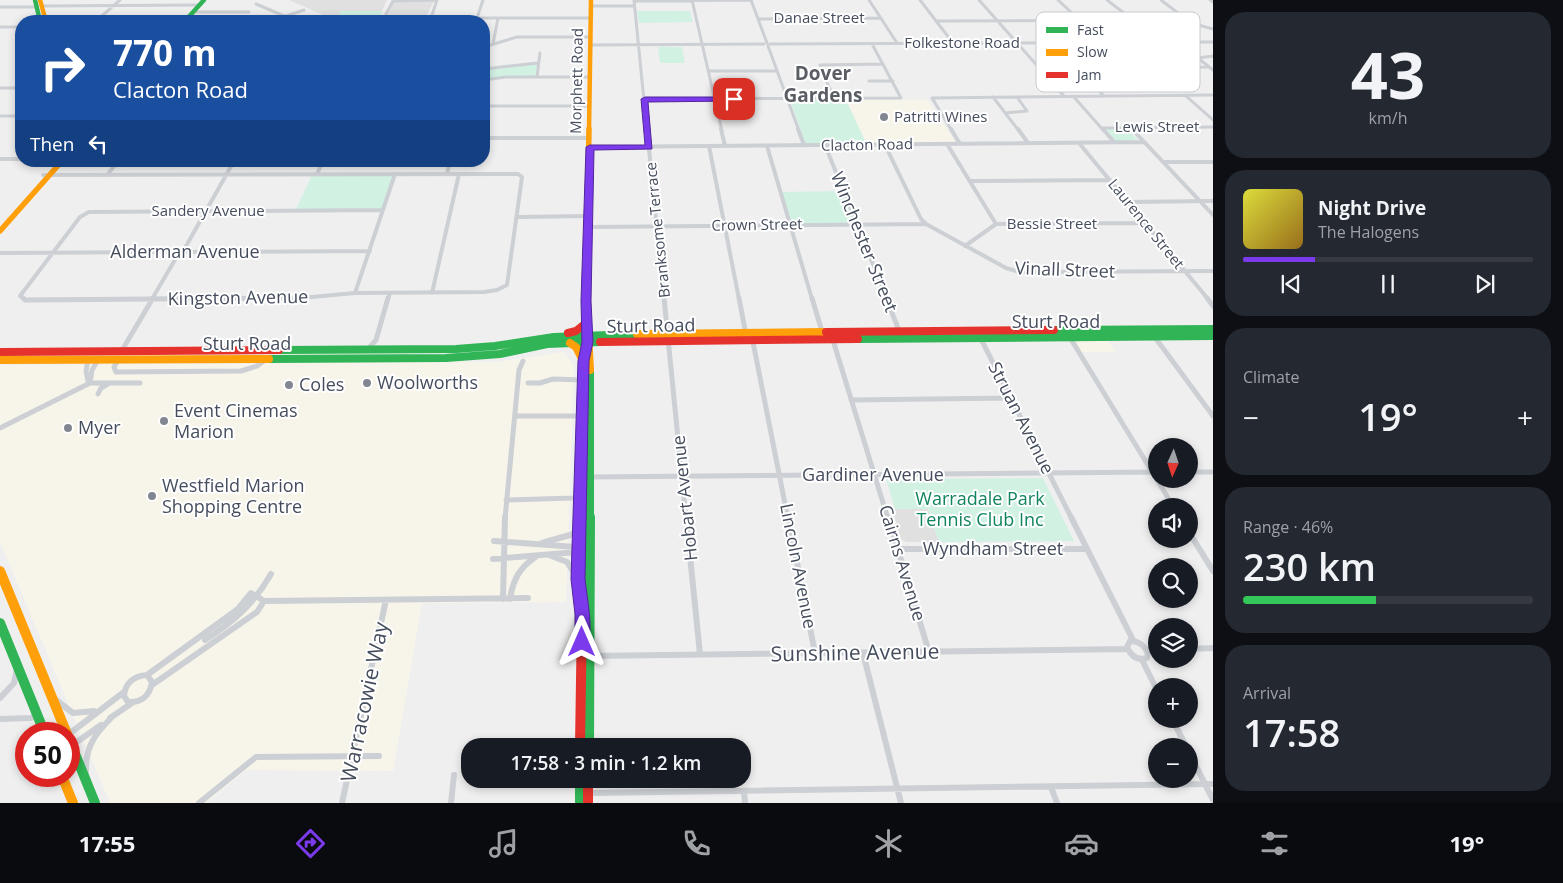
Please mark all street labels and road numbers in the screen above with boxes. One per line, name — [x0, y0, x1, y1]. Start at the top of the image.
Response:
street label: Danae Street — [774, 7, 864, 27]
street label: Morphett Road — [565, 28, 587, 134]
street label: Folkestone Road — [904, 32, 1020, 52]
street label: Lewis Street — [1115, 116, 1199, 136]
street label: Clacton Road — [821, 133, 913, 155]
street label: Branksome Terrace — [640, 161, 674, 299]
street label: Winchester Street — [826, 168, 904, 315]
street label: Laurence Street — [1104, 174, 1189, 273]
street label: Sandery Avenue — [151, 200, 265, 220]
street label: Crown Street — [711, 213, 803, 235]
street label: Bessie Street — [1007, 213, 1097, 233]
street label: Alderman Avenue — [110, 239, 260, 263]
street label: Vinall Street — [1014, 255, 1116, 283]
street label: Kingston Avenue — [167, 284, 308, 310]
street label: Sturt Road — [1012, 309, 1100, 333]
street label: Sturt Road — [606, 312, 696, 338]
street label: Sturt Road — [203, 331, 291, 355]
street label: Struan Avenue — [983, 357, 1061, 478]
street label: Hobart Avenue — [665, 434, 703, 562]
street label: Gardiner Avenue — [802, 462, 944, 486]
street label: Lincoln Avenue — [775, 501, 823, 631]
street label: Cairns Avenue — [874, 502, 932, 624]
street label: Wyndham Street — [923, 536, 1063, 560]
street label: Warracowie Way — [333, 619, 395, 784]
street label: Sunshine Avenue — [770, 637, 940, 667]

